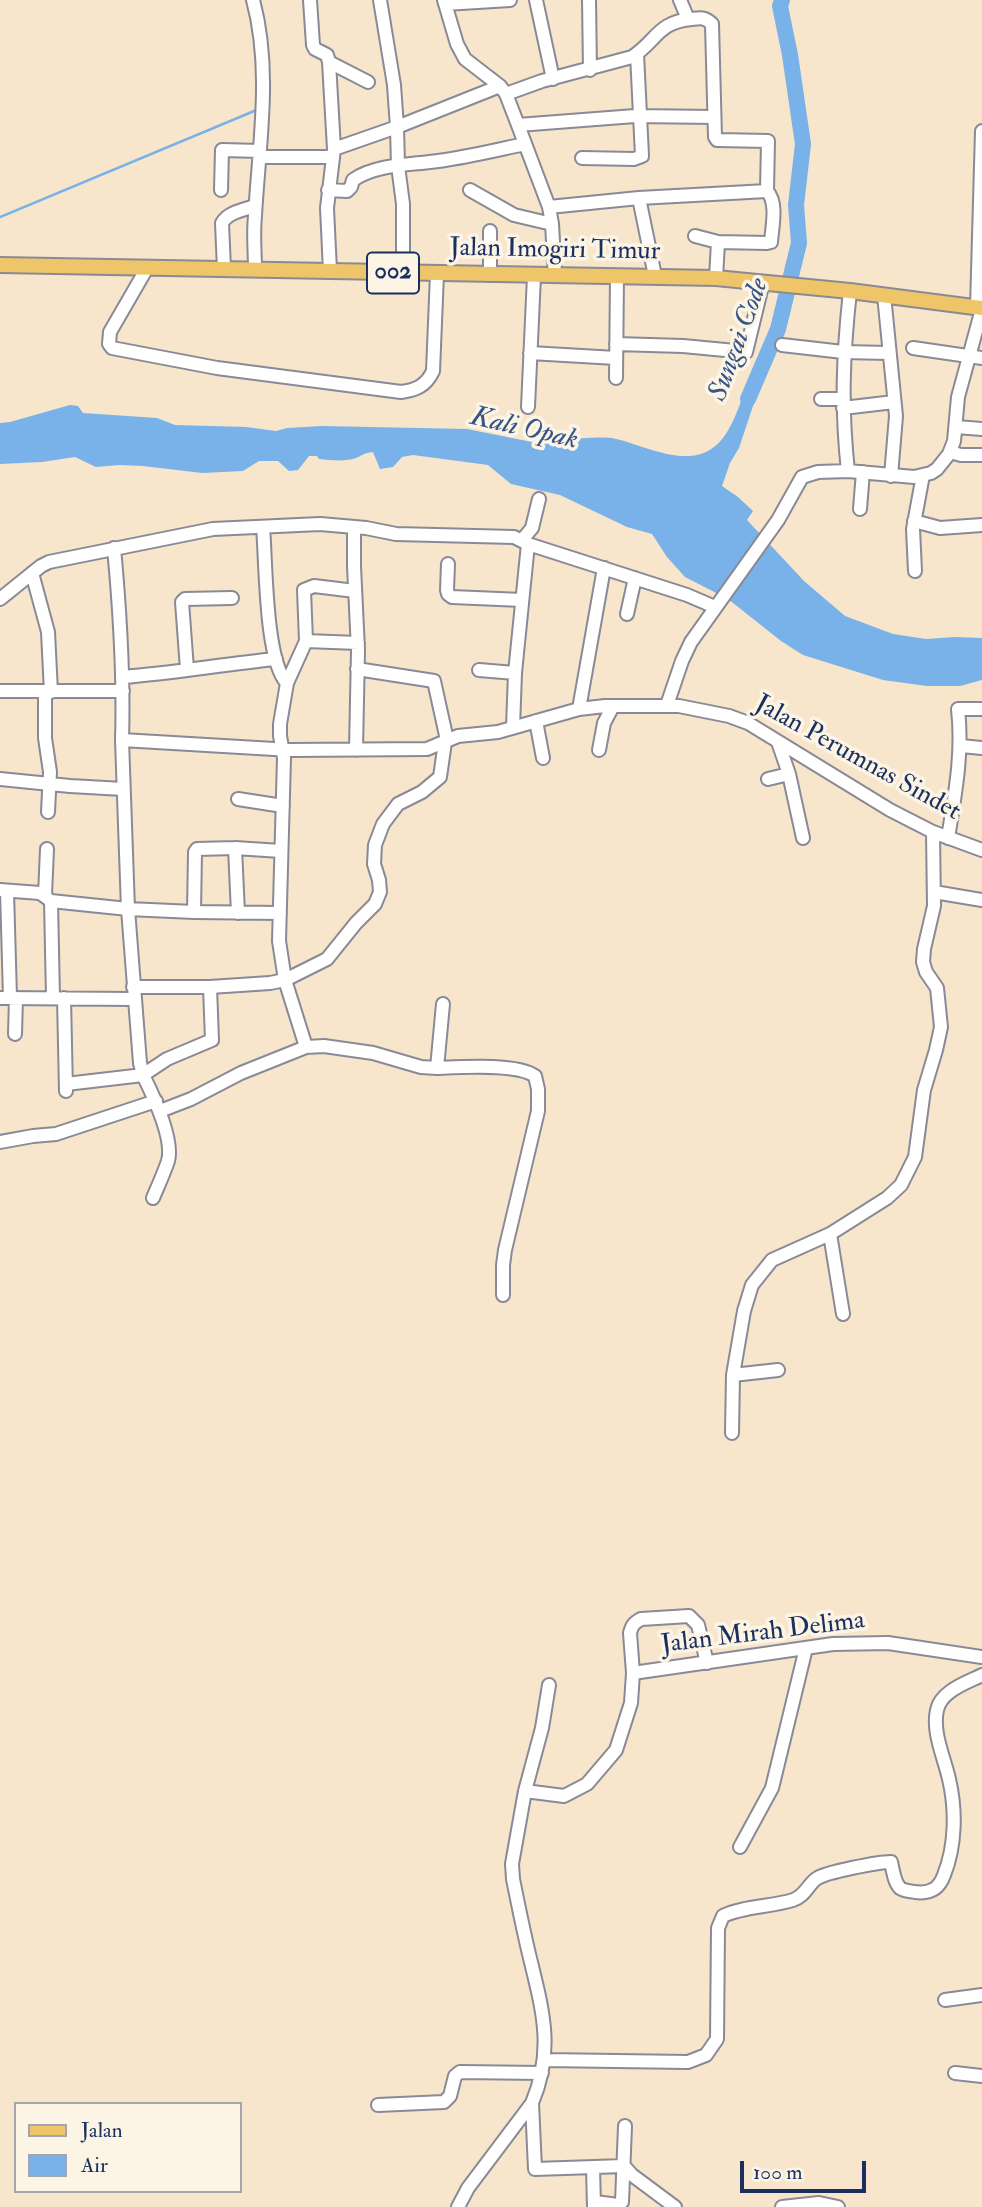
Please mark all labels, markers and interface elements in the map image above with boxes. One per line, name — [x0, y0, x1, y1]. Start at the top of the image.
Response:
street label: Jalan Imogiri Timur — [449, 234, 661, 268]
road number: 002 — [367, 252, 419, 294]
water label: Sungai Code — [702, 274, 778, 406]
water label: Kali Opak — [467, 401, 581, 459]
street label: Jalan Perumnas Sindet — [749, 689, 965, 829]
street label: Jalan Mirah Delima — [659, 1606, 867, 1662]
legend — [14, 2102, 242, 2193]
text: Jalan — [81, 2117, 123, 2144]
scale bar — [744, 2148, 870, 2192]
text: Air — [81, 2152, 108, 2179]
text: 100 m — [753, 2159, 803, 2186]

